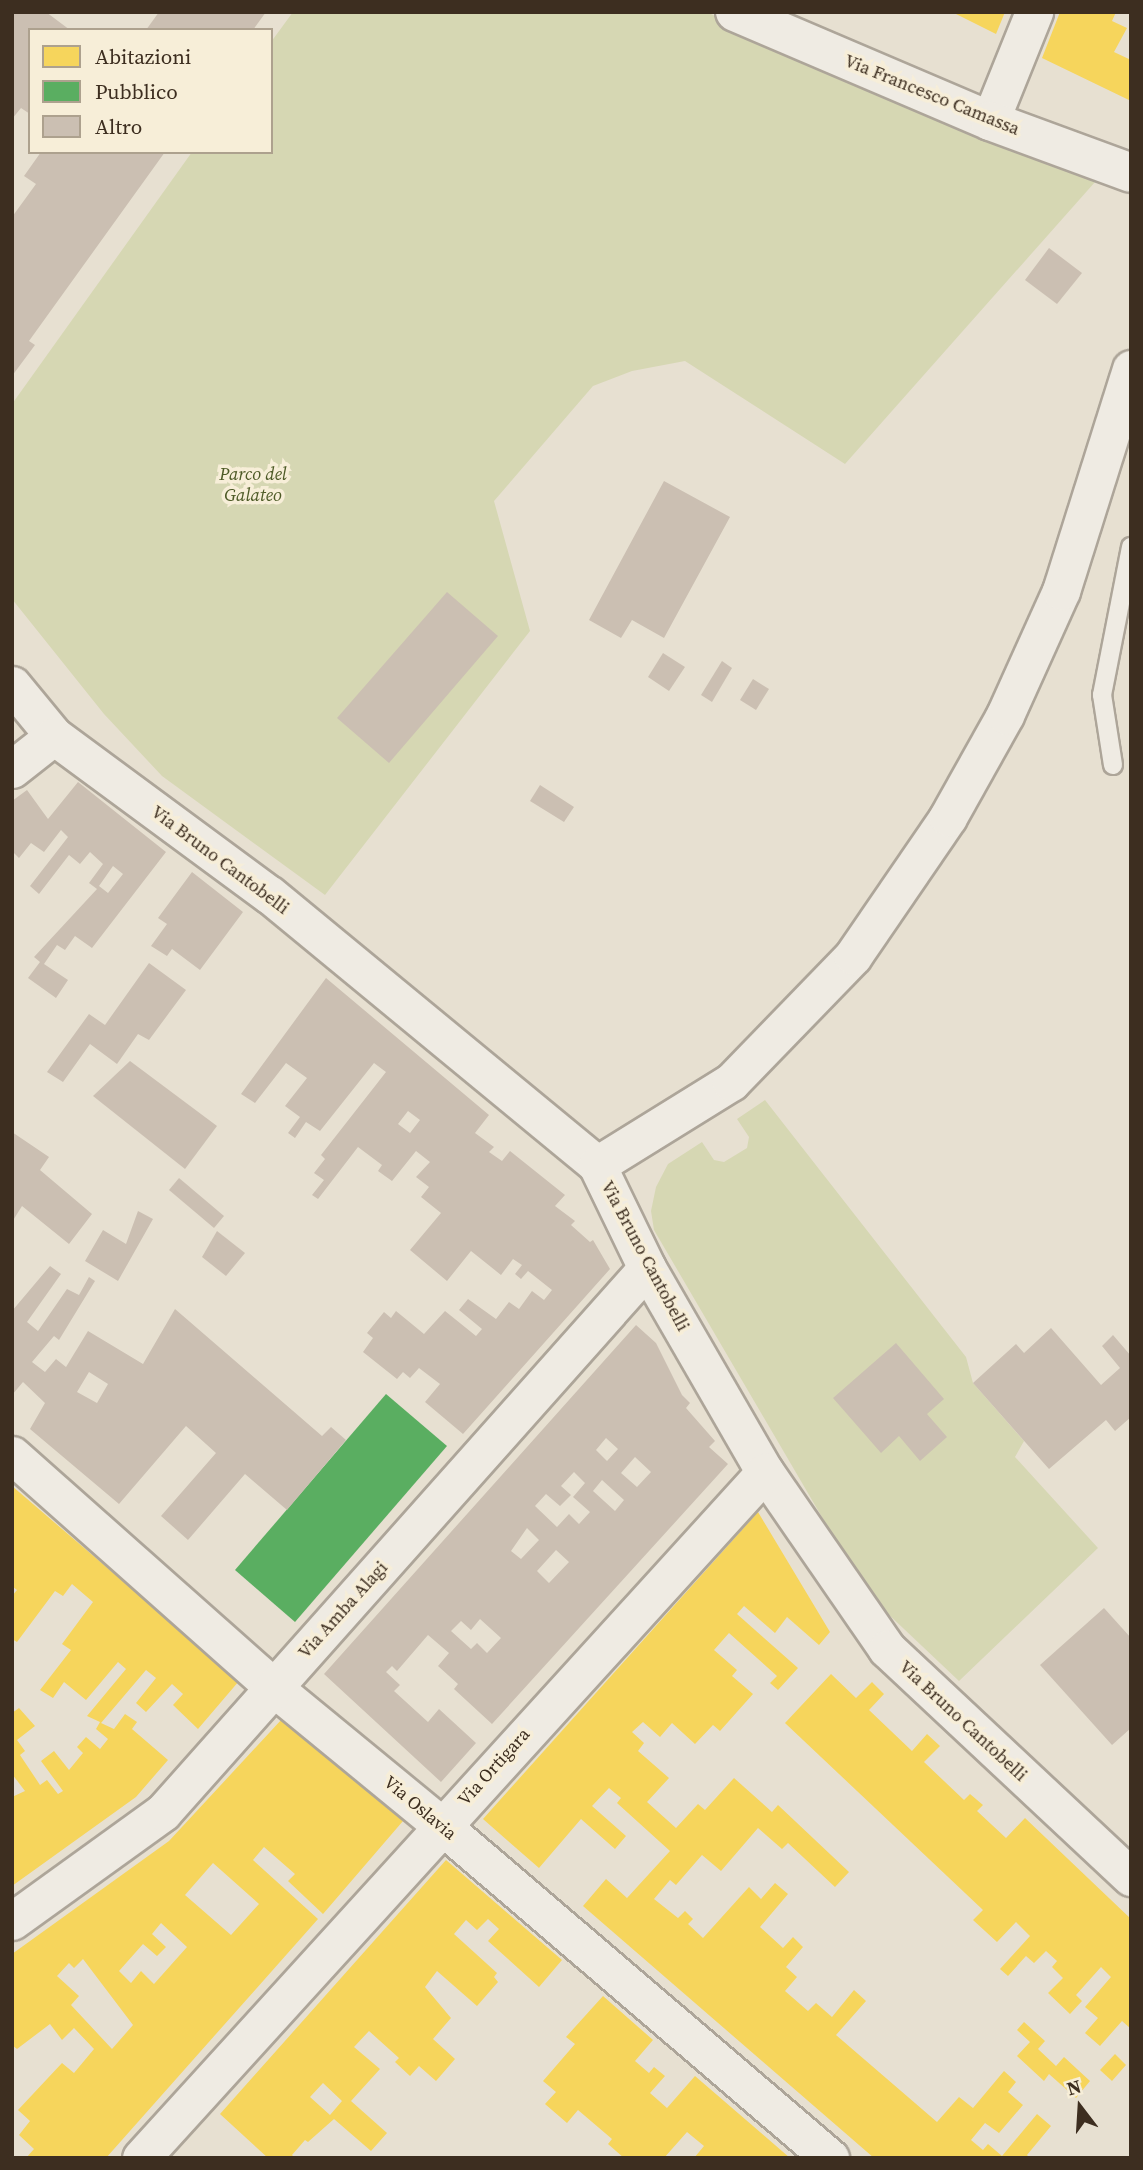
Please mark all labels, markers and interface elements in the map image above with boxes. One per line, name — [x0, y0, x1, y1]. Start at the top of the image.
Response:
legend — [28, 28, 273, 154]
text: Abitazioni — [95, 42, 191, 71]
street label: Via Francesco Camassa — [841, 50, 1023, 140]
text: Pubblico — [95, 77, 178, 106]
text: Altro — [95, 112, 142, 141]
park label: Parco del Galateo — [219, 464, 287, 506]
street label: Via Bruno Cantobelli — [147, 801, 293, 919]
street label: Via Bruno Cantobelli — [596, 1177, 694, 1335]
street label: Via Amba Alagi — [294, 1557, 392, 1663]
street label: Via Bruno Cantobelli — [895, 1656, 1031, 1786]
street label: Via Ortigara — [454, 1724, 534, 1810]
street label: Via Oslavia — [379, 1771, 461, 1845]
north arrow — [1045, 2072, 1115, 2142]
text: N — [1063, 2072, 1084, 2101]

